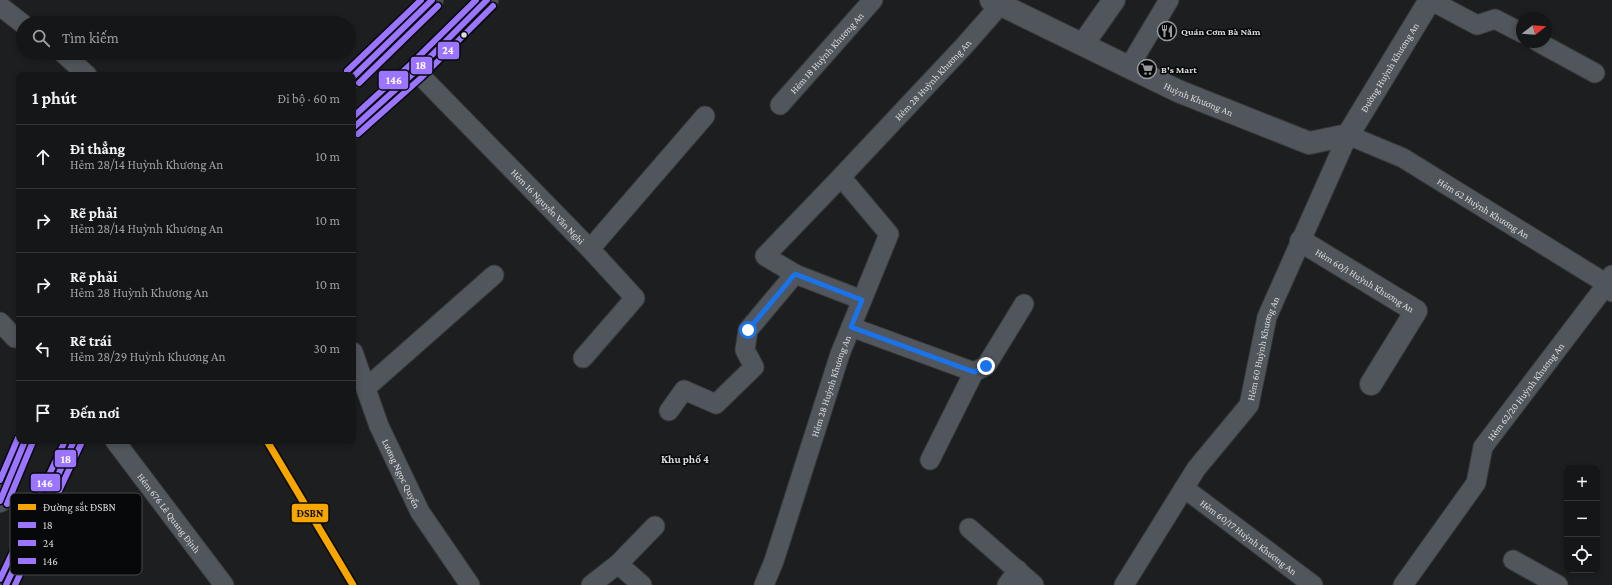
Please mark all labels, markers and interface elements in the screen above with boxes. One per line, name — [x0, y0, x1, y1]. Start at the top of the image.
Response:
street label: Hẻm 18 Huỳnh Khương An — [788, 9, 866, 96]
north arrow — [1516, 12, 1552, 48]
search box — [16, 16, 356, 60]
restaurant icon: Quán Cơm Bà Năm — [1156, 20, 1178, 42]
street label: Đường Huỳnh Khương An — [1358, 20, 1421, 114]
place label: Quán Cơm Bà Năm — [1181, 26, 1261, 37]
icon: search — [30, 27, 52, 49]
text: Tìm kiếm — [62, 30, 119, 46]
unlabelled marker — [459, 30, 469, 40]
street label: Hẻm 28 Huỳnh Khương An — [892, 37, 974, 123]
line badge: 24 — [437, 41, 460, 60]
text: 24 — [442, 44, 454, 56]
line badge: 18 — [410, 56, 433, 75]
supermarket icon: B's Mart — [1136, 58, 1158, 80]
text: 18 — [416, 59, 426, 71]
place label: B's Mart — [1161, 64, 1197, 75]
line badge: 146 — [378, 70, 409, 90]
text: 146 — [386, 74, 402, 86]
street label: Huỳnh Khương An — [1162, 80, 1235, 119]
text: 1 phút — [32, 89, 77, 108]
text: Đi bộ · 60 m — [278, 91, 340, 106]
text: Đi thẳng — [70, 141, 125, 157]
icon: ahead — [32, 146, 54, 168]
text: 10 m — [315, 149, 340, 164]
text: Hẻm 28/14 Huỳnh Khương An — [70, 157, 223, 172]
street label: Hẻm 16 Nguyễn Văn Nghi — [509, 167, 587, 247]
street label: Hẻm 62 Huỳnh Khương An — [1435, 176, 1532, 241]
text: Rẽ phải — [70, 205, 117, 221]
icon: right — [32, 210, 54, 232]
text: 10 m — [315, 213, 340, 228]
text: Hẻm 28/14 Huỳnh Khương An — [70, 221, 223, 236]
street label: Hẻm 60/1 Huỳnh Khương An — [1313, 246, 1417, 315]
text: Rẽ phải — [70, 269, 117, 285]
icon: right — [32, 274, 54, 296]
text: 10 m — [315, 277, 340, 292]
text: Hẻm 28 Huỳnh Khương An — [70, 285, 208, 300]
street label: Hẻm 60 Huỳnh Khương An — [1245, 294, 1282, 402]
route start — [739, 321, 757, 339]
text: Rẽ trái — [70, 333, 112, 349]
street label: Hẻm 28 Huỳnh Khương An — [809, 333, 853, 438]
icon: left — [32, 338, 54, 360]
street label: Hẻm 62/20 Huỳnh Khương An — [1485, 340, 1567, 443]
text: 30 m — [314, 341, 340, 356]
text: Hẻm 28/29 Huỳnh Khương An — [70, 349, 225, 364]
route end — [977, 357, 995, 375]
icon: arrive — [32, 402, 54, 424]
text: Đến nơi — [70, 405, 120, 421]
street label: Lương Ngọc Quyến — [380, 437, 423, 511]
line badge: 18 — [54, 449, 77, 468]
text: 18 — [61, 453, 71, 465]
district label: Khu phố 4 — [661, 453, 709, 465]
map controls — [1564, 465, 1600, 573]
button: + — [1564, 465, 1600, 501]
street label: Hẻm 676 Lê Quang Định — [135, 471, 203, 556]
line badge: 146 — [30, 473, 61, 492]
text: 146 — [37, 477, 53, 489]
legend — [10, 493, 142, 575]
street label: Hẻm 60/17 Huỳnh Khương An — [1198, 497, 1299, 577]
text: Đường sắt ĐSBN — [43, 501, 116, 514]
button: − — [1564, 501, 1600, 537]
line badge: ĐSBN — [291, 503, 329, 523]
text: ĐSBN — [296, 507, 324, 519]
text: 18 — [43, 519, 53, 531]
text: 24 — [43, 537, 54, 549]
button: locate — [1564, 537, 1600, 573]
text: 146 — [43, 555, 58, 567]

